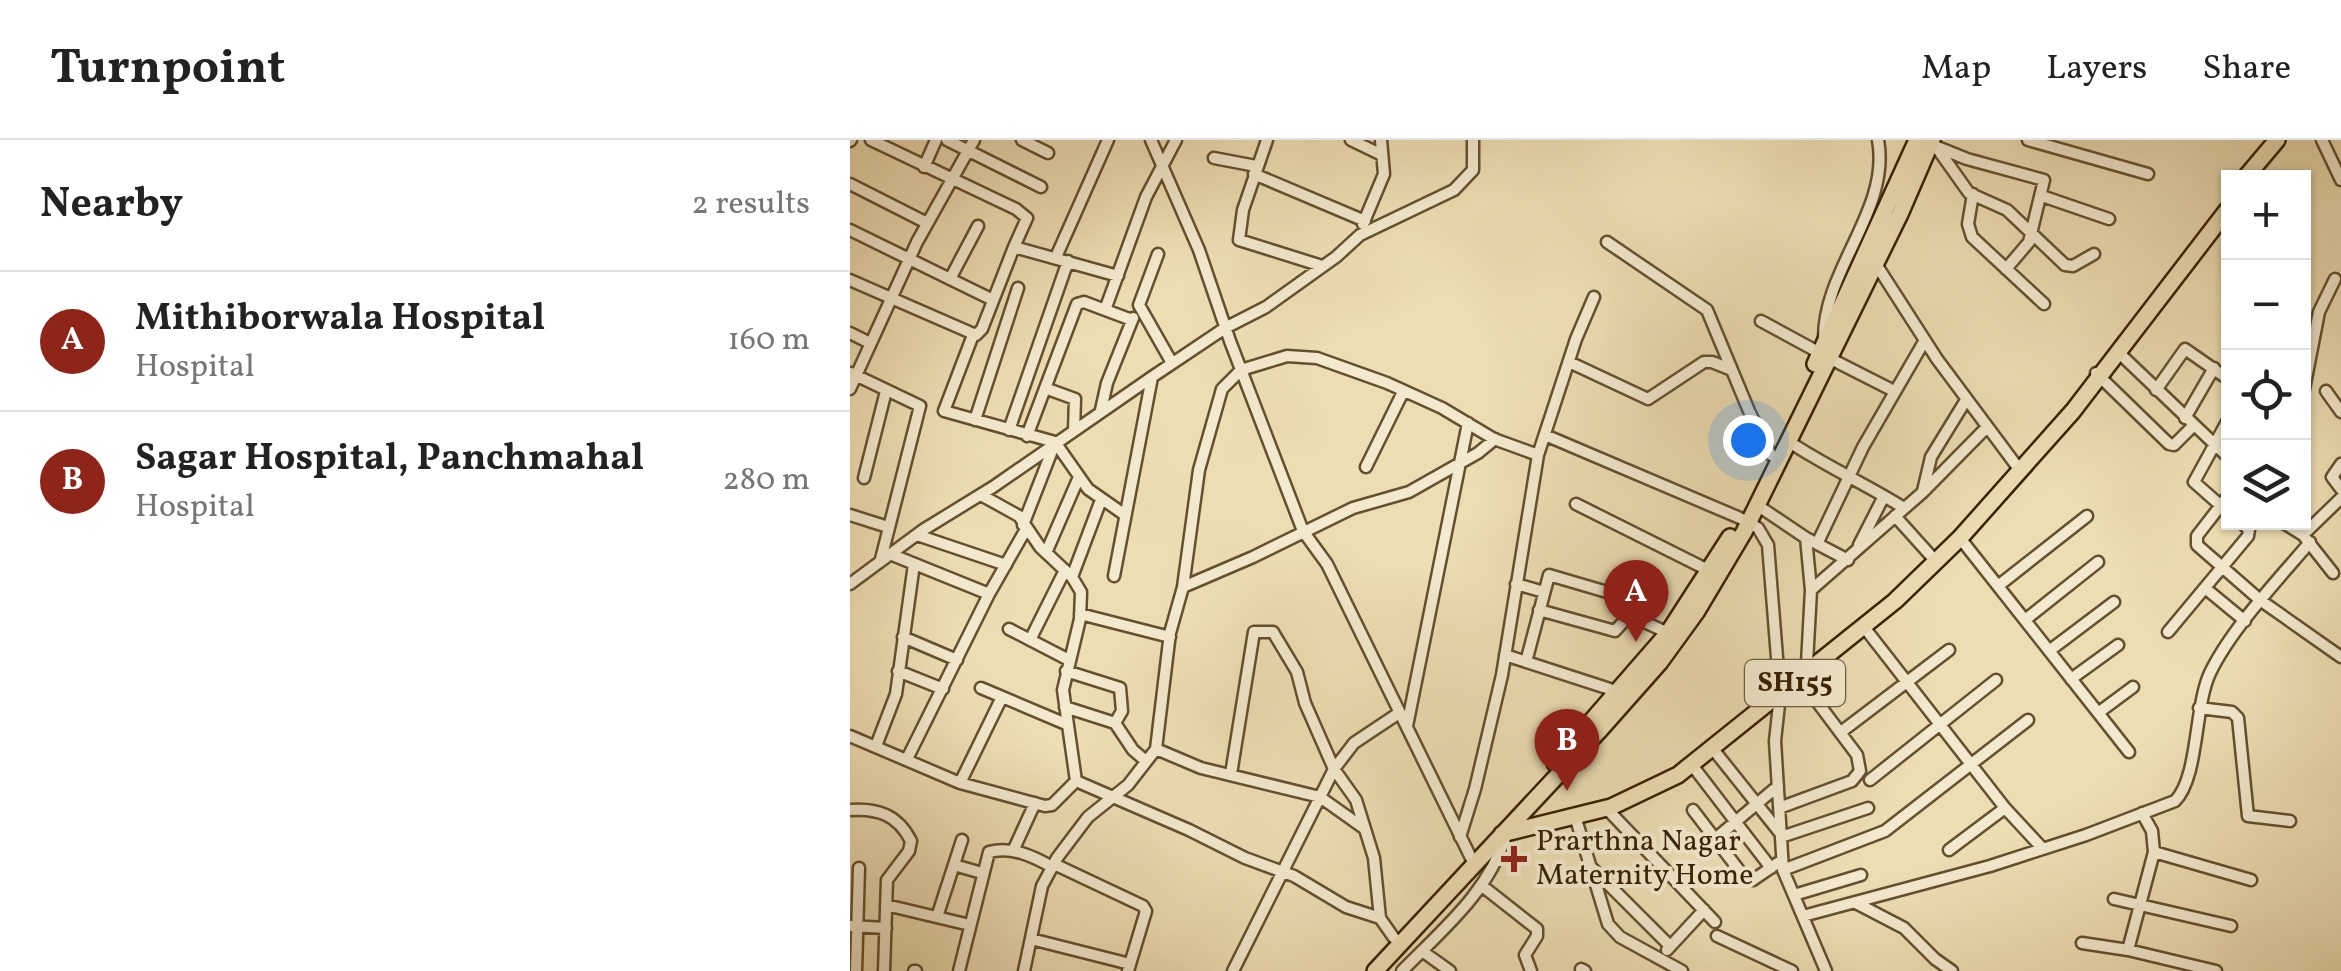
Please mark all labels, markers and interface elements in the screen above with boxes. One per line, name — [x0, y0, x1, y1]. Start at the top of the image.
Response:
text: Turnpoint — [50, 36, 285, 103]
text: Map — [1921, 45, 1991, 93]
text: Layers — [2046, 45, 2147, 93]
text: Share — [2202, 45, 2291, 93]
map controls — [2221, 170, 2311, 530]
button: + — [2221, 170, 2311, 260]
text: Nearby — [40, 176, 183, 235]
text: 2 results — [692, 183, 810, 227]
button: − — [2221, 260, 2311, 350]
text: Mithiborwala Hospital — [135, 293, 545, 346]
text: A — [61, 319, 84, 363]
text: 160 m — [727, 319, 810, 363]
text: Hospital — [135, 346, 255, 390]
button: locate — [2221, 350, 2311, 440]
your location — [1723, 415, 1774, 466]
text: Sagar Hospital, Panchmahal — [135, 433, 644, 486]
button: layers — [2221, 440, 2311, 530]
text: B — [62, 459, 83, 503]
text: 280 m — [723, 459, 810, 503]
text: Hospital — [135, 486, 255, 530]
pin: A — [1604, 560, 1668, 642]
road number: SH155 — [1745, 660, 1845, 706]
pin: B — [1534, 708, 1600, 791]
place label: Prarthna Nagar Maternity Home — [1536, 821, 1754, 897]
marker: Prarthna Nagar Maternity Home — [1501, 846, 1527, 872]

